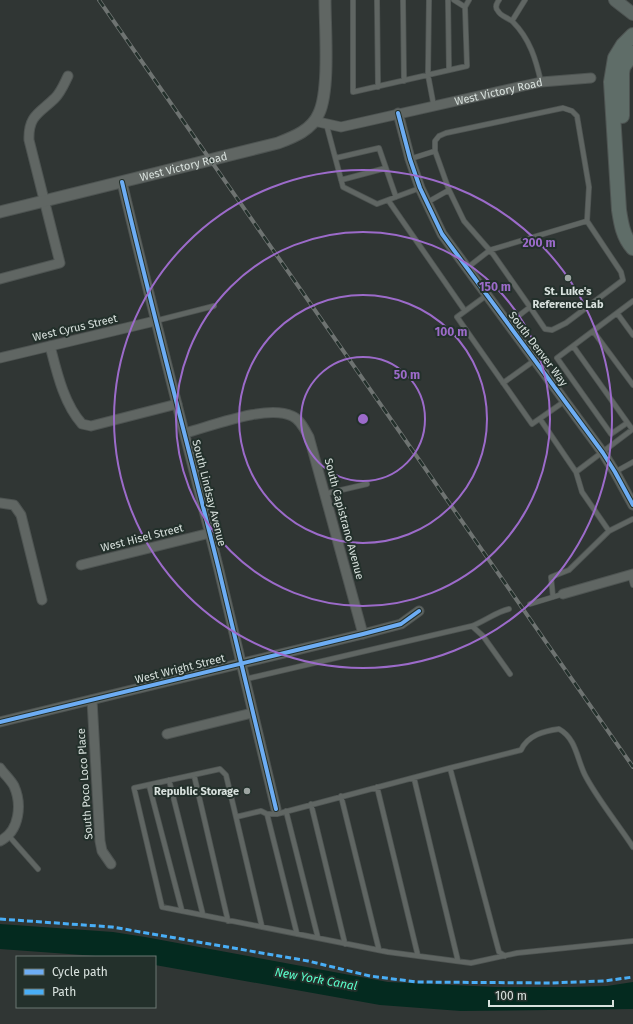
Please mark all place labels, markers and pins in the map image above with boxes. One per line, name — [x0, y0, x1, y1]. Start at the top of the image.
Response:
marker: St. Luke's Reference Lab — [563, 273, 573, 283]
place label: St. Luke's Reference Lab — [533, 285, 604, 311]
centre of rings — [356, 412, 370, 426]
place label: Republic Storage — [154, 785, 239, 798]
marker: Republic Storage — [242, 786, 252, 796]

